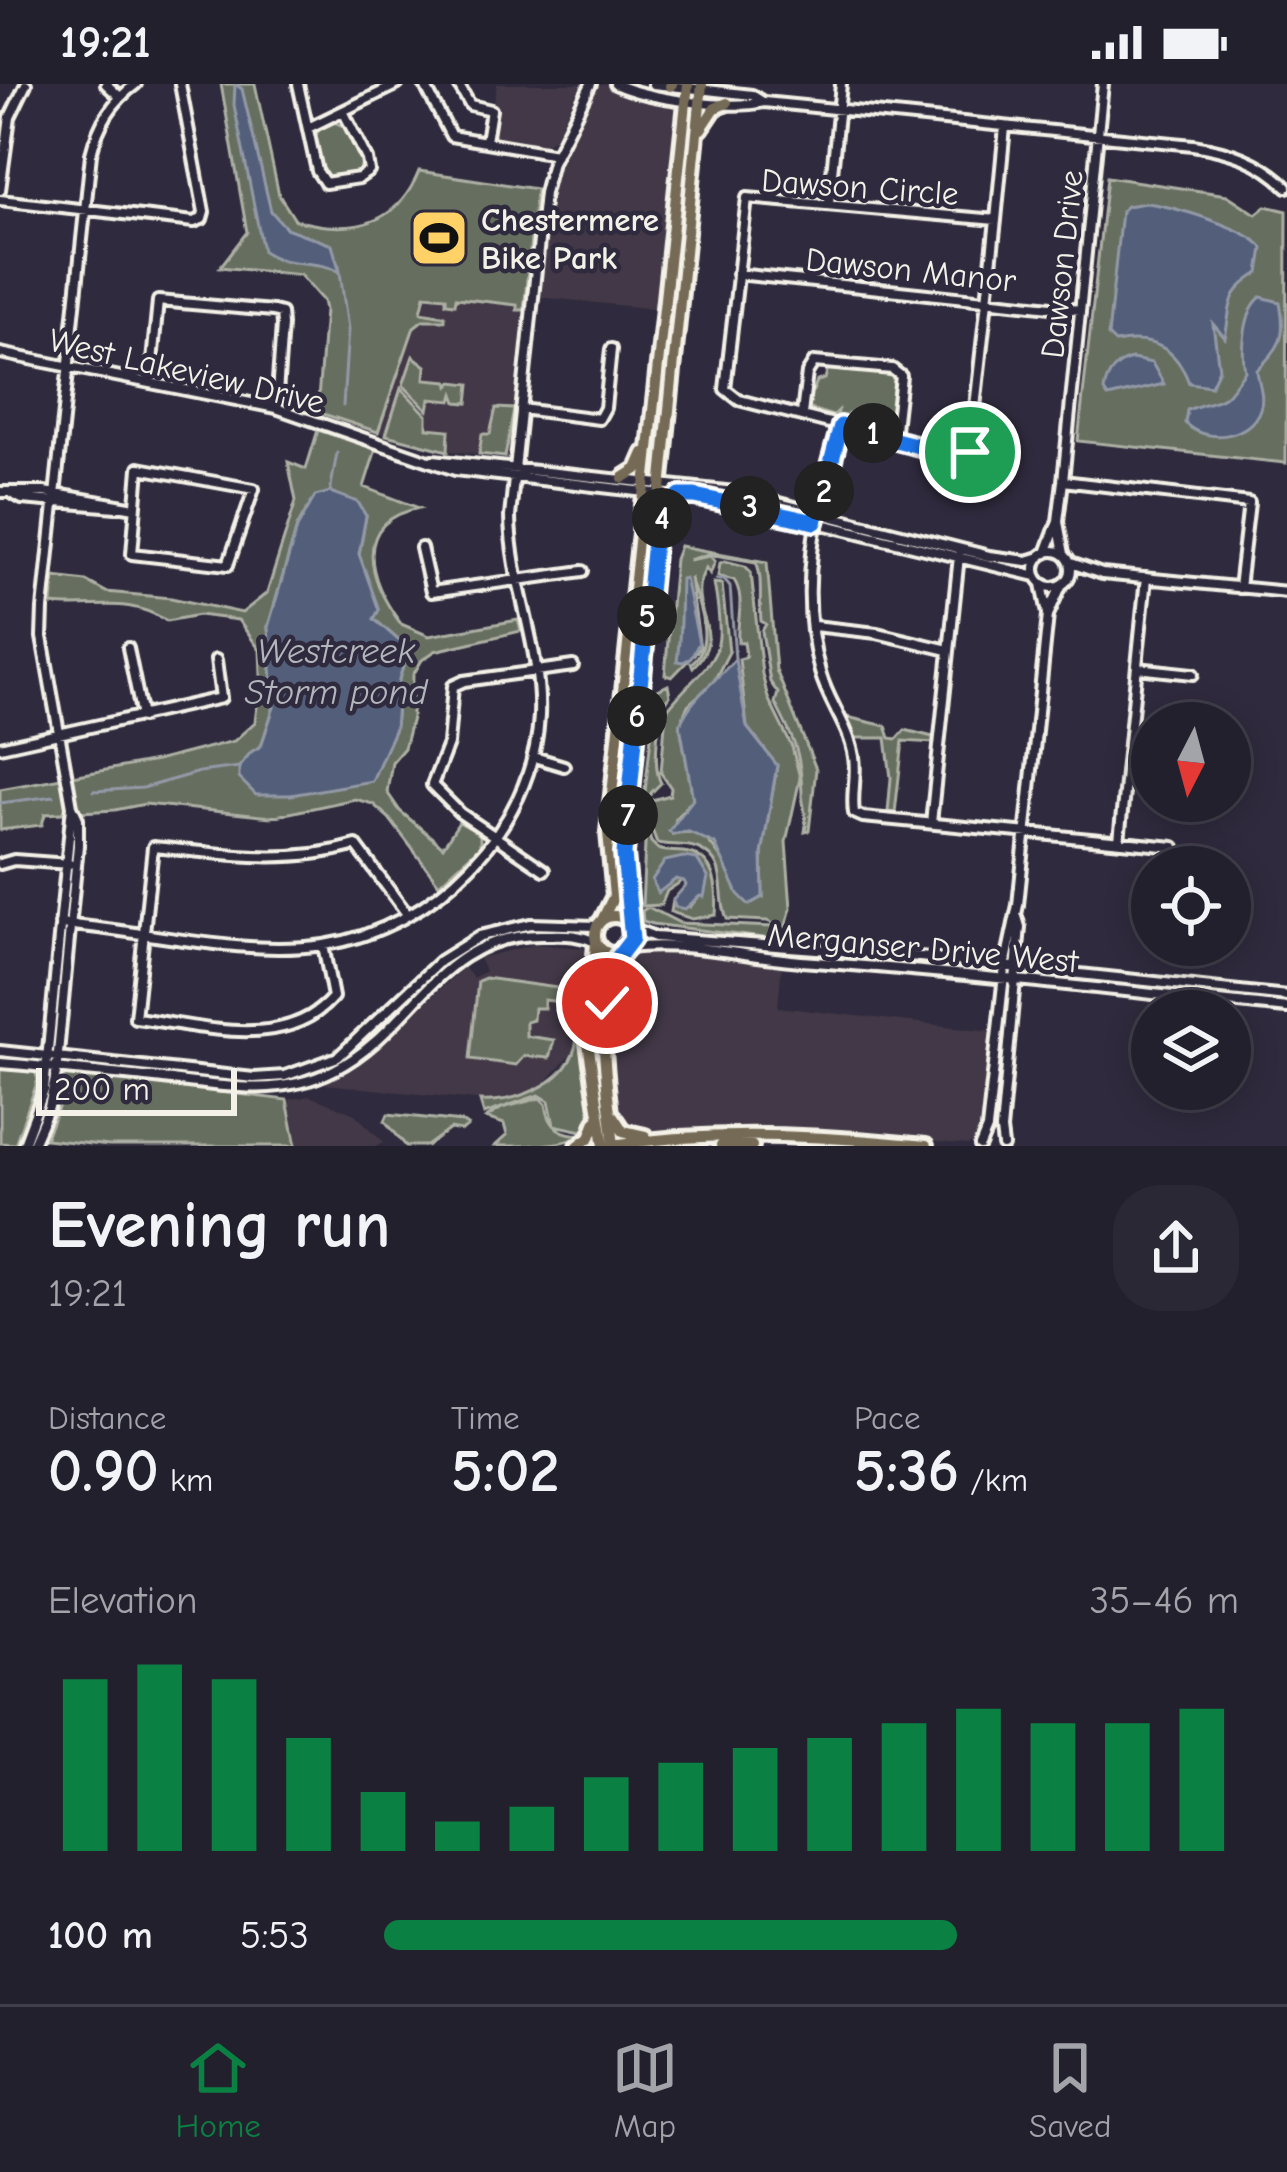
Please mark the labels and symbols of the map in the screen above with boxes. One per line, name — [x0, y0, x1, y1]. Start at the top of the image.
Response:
street label: Dawson Circle — [760, 161, 960, 213]
street label: Dawson Drive — [1033, 168, 1091, 360]
place label: Chestermere Bike Park — [481, 201, 659, 277]
sports icon: Chestermere Bike Park — [408, 207, 470, 269]
street label: Dawson Manor — [804, 240, 1018, 300]
street label: West Lakeview Drive — [45, 321, 328, 421]
pin — [919, 401, 1021, 503]
pin: 1 — [843, 403, 903, 463]
pin: 2 — [794, 461, 854, 521]
pin: 3 — [720, 476, 780, 536]
pin: 4 — [632, 488, 692, 548]
pin: 5 — [617, 586, 677, 646]
water label: Westcreek Storm pond — [244, 631, 428, 713]
pin: 6 — [607, 686, 667, 746]
north arrow — [1131, 702, 1251, 822]
pin: 7 — [598, 785, 658, 845]
street label: Merganser Drive West — [766, 915, 1081, 981]
pin — [556, 952, 658, 1054]
scale bar — [36, 1062, 237, 1115]

